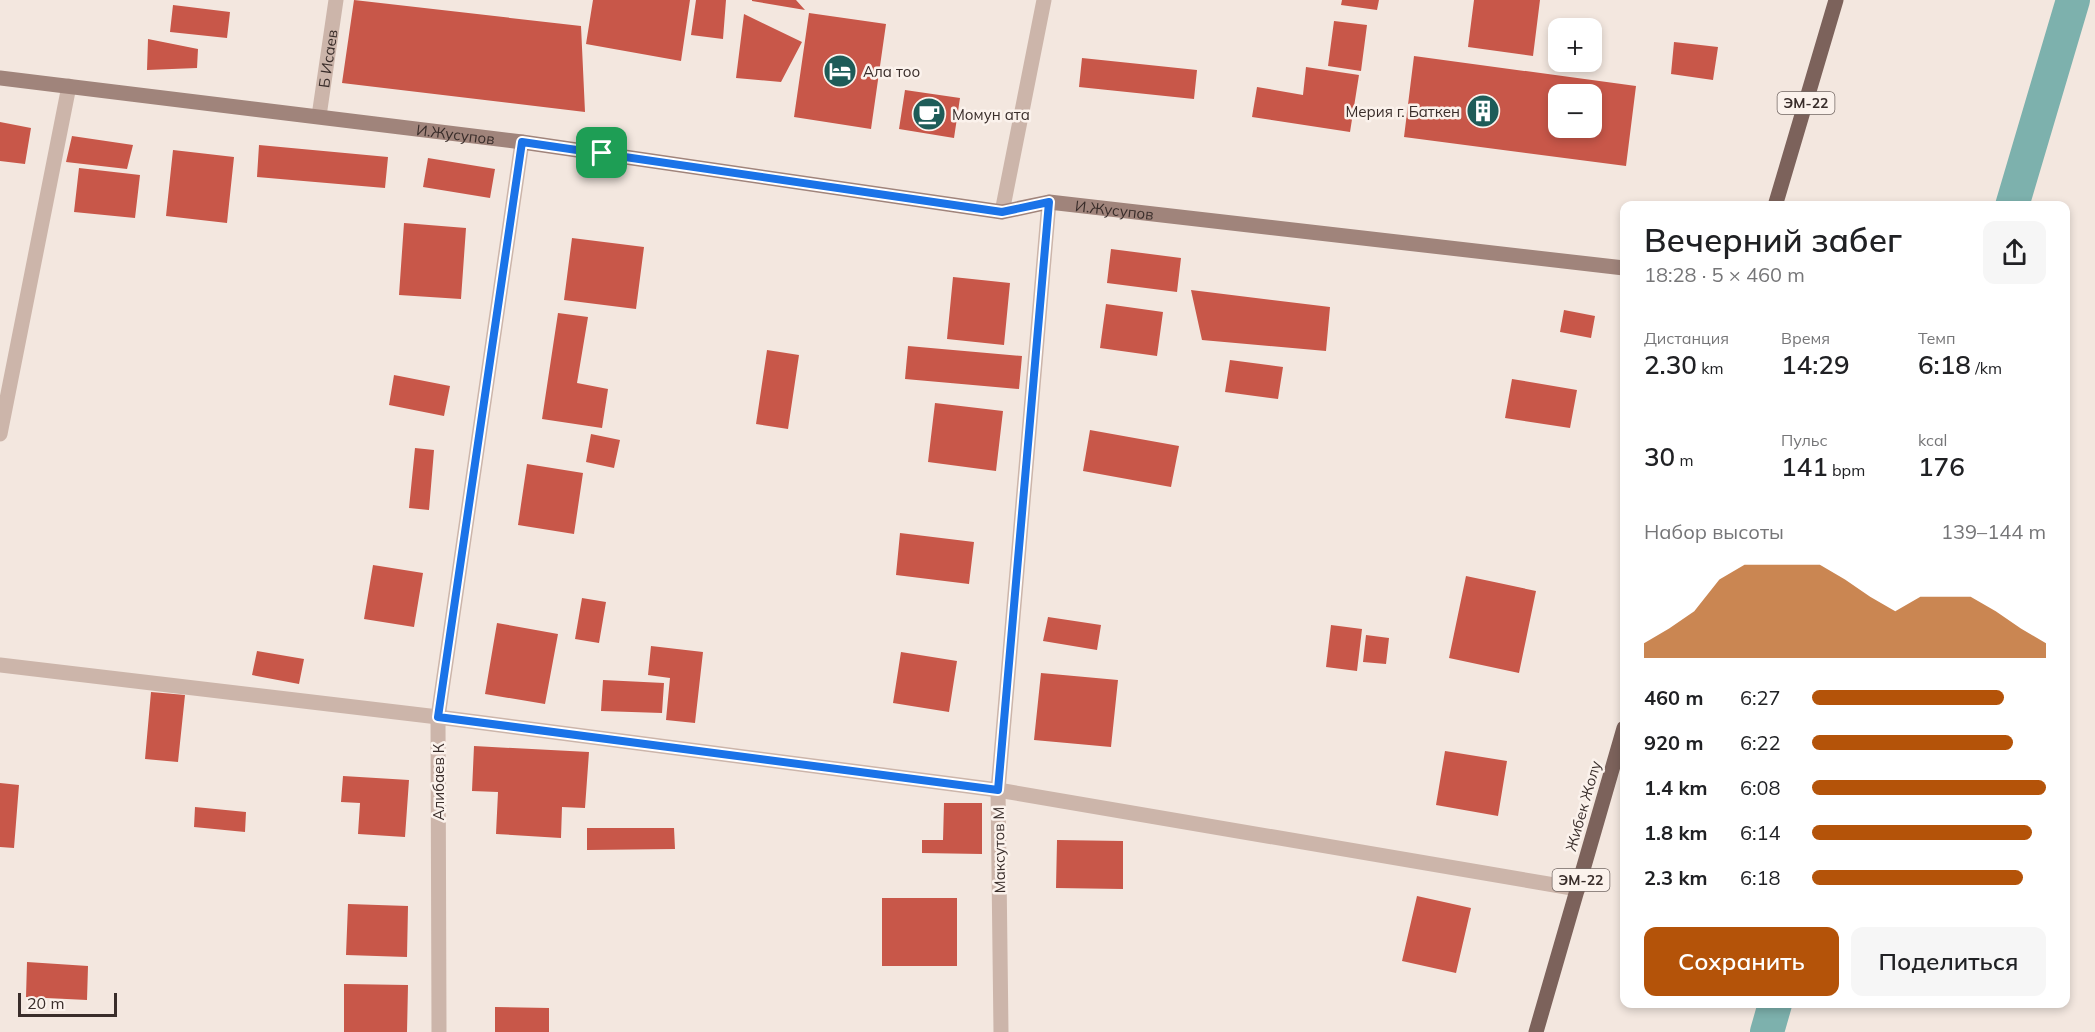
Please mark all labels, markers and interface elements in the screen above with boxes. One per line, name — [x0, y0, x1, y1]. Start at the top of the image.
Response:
map controls — [1548, 18, 1602, 138]
button: + — [1548, 18, 1602, 72]
street label: Б Исаев — [314, 28, 341, 89]
hotel icon: Ала тоо — [822, 53, 858, 89]
place label: Ала тоо — [863, 62, 920, 81]
button: − — [1548, 84, 1602, 138]
road number: ЭМ-22 — [1778, 92, 1834, 114]
building icon: Мерия г. Бaткен — [1465, 93, 1501, 129]
cafe icon: Момун ата — [911, 96, 947, 132]
place label: Мерия г. Бaткен — [1345, 102, 1460, 121]
place label: Момун ата — [952, 105, 1030, 124]
street label: И.Жусупов — [415, 120, 496, 148]
pin — [576, 127, 627, 178]
icon: arrive — [585, 136, 618, 169]
street label: И.Жусупов — [1074, 196, 1155, 223]
text: Вечерний забег — [1644, 219, 1902, 260]
button: share — [1983, 221, 2046, 284]
text: 18:28 · 5 × 460 m — [1644, 262, 1805, 287]
text: Дистанция — [1644, 328, 1729, 348]
text: Время — [1781, 328, 1830, 348]
text: Темп — [1918, 328, 1956, 348]
text: 2.30 — [1644, 348, 1697, 381]
text: 14:29 — [1781, 348, 1850, 381]
text: 6:18 — [1918, 348, 1971, 381]
text: km — [1697, 358, 1723, 378]
text: /km — [1971, 358, 2002, 378]
text: Пульс — [1781, 430, 1828, 450]
text: kcal — [1918, 430, 1947, 450]
text: 30 — [1644, 440, 1675, 473]
text: m — [1675, 450, 1693, 470]
text: 141 — [1781, 450, 1828, 483]
text: 176 — [1918, 450, 1965, 483]
text: bpm — [1828, 460, 1865, 480]
text: Набор высоты — [1644, 519, 1784, 544]
text: 139–144 m — [1941, 519, 2046, 544]
text: 460 m — [1644, 685, 1703, 710]
text: 6:27 — [1740, 685, 1781, 710]
text: 920 m — [1644, 730, 1703, 755]
text: 6:22 — [1740, 730, 1781, 755]
street label: Алибаев К — [429, 743, 448, 821]
street label: Жибек Жолу — [1561, 759, 1605, 853]
text: 1.4 km — [1644, 775, 1707, 800]
text: 6:08 — [1740, 775, 1781, 800]
street label: Максутов М — [989, 807, 1009, 893]
text: 1.8 km — [1644, 820, 1707, 845]
text: 6:14 — [1740, 820, 1781, 845]
text: 2.3 km — [1644, 865, 1707, 890]
text: 6:18 — [1740, 865, 1781, 890]
road number: ЭМ-22 — [1552, 869, 1610, 891]
button: Сохранить — [1644, 927, 1839, 996]
button: Поделиться — [1851, 927, 2046, 996]
scale bar — [18, 990, 117, 1018]
text: 20 m — [27, 993, 64, 1013]

